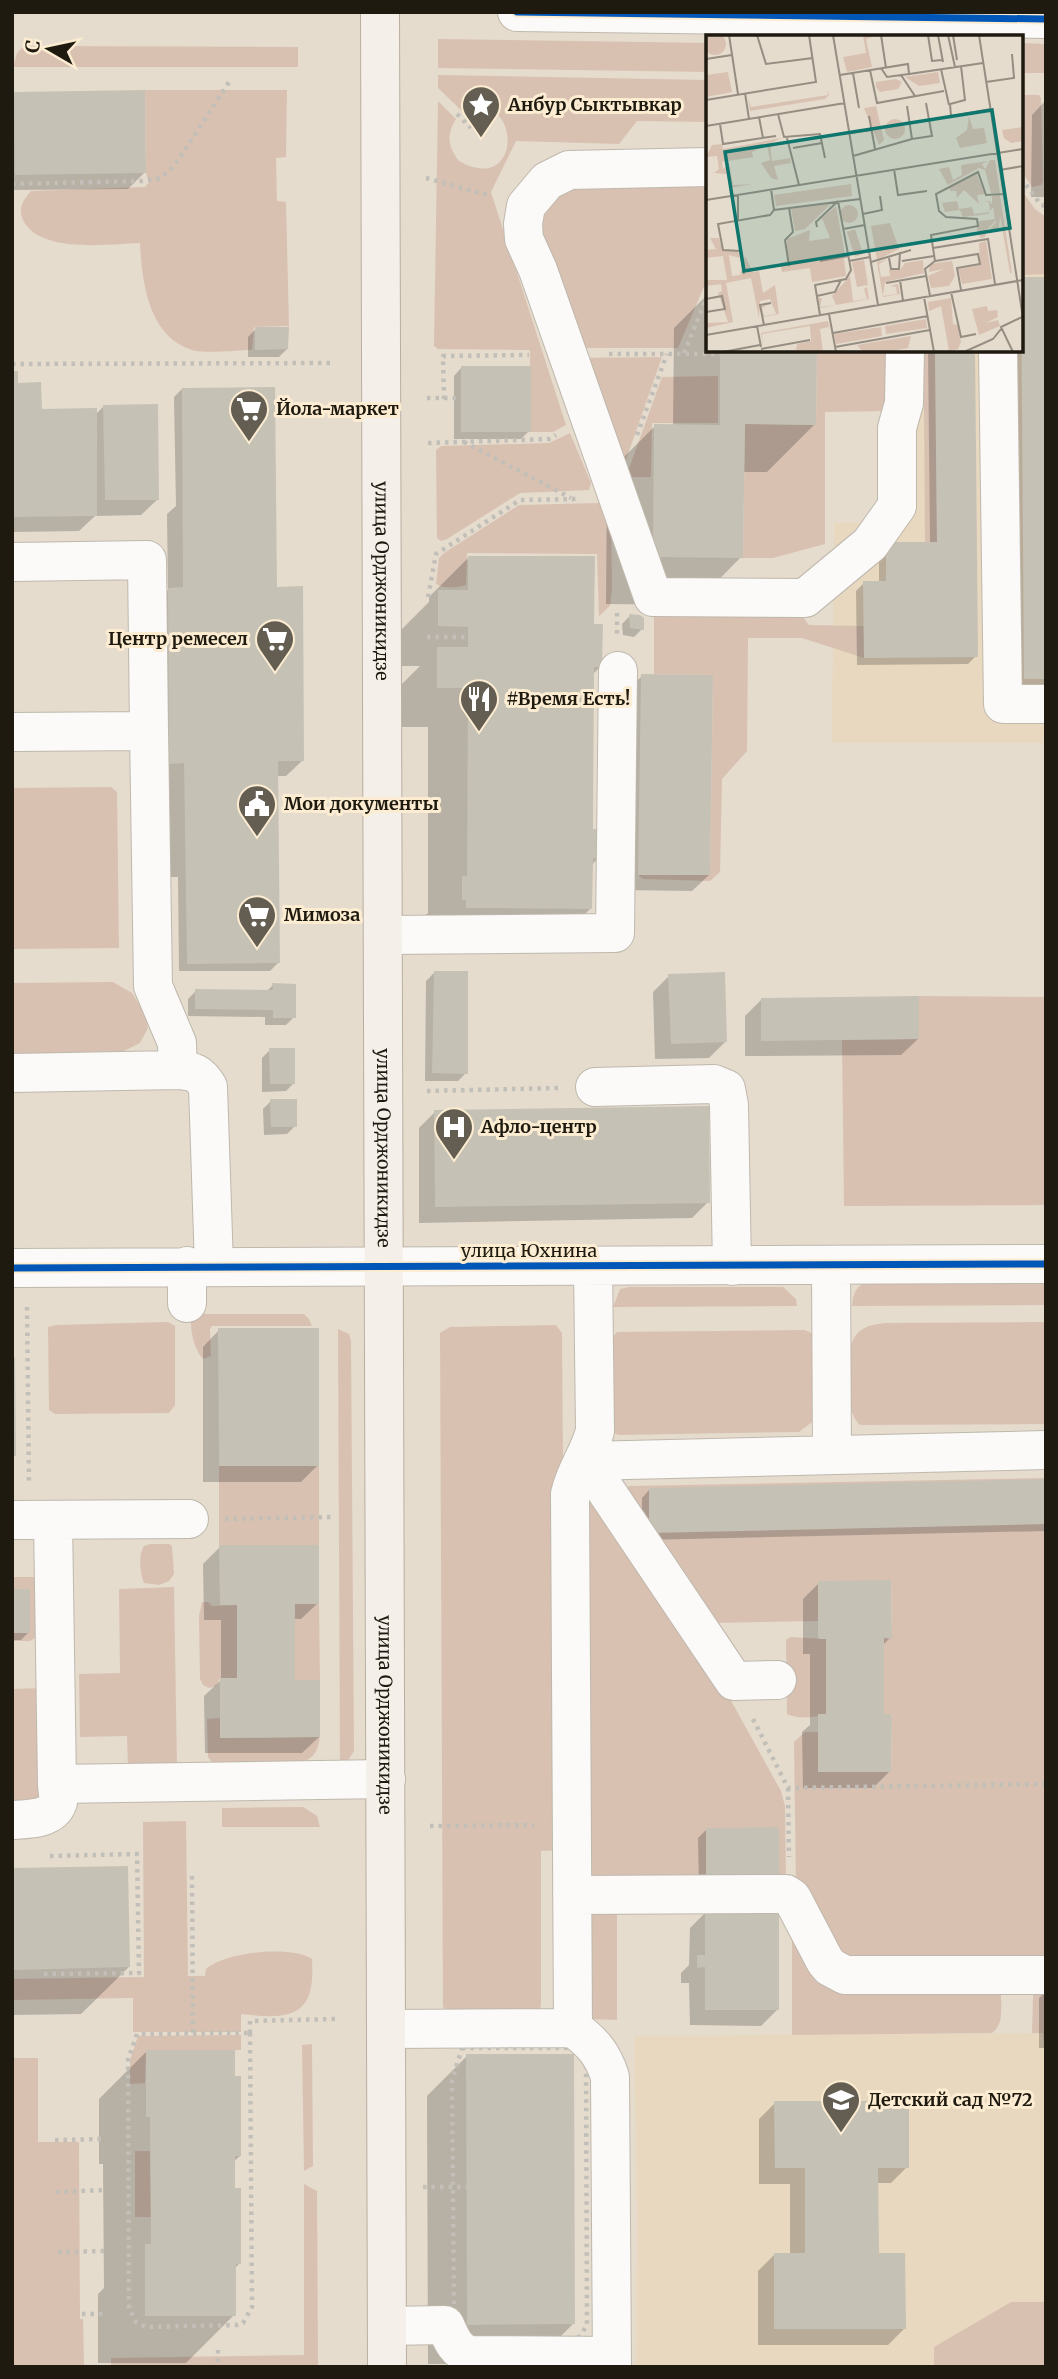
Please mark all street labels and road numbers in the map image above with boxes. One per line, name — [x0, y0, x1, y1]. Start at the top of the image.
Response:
street label: улица Орджоникидзе — [370, 481, 394, 681]
street label: улица Орджоникидзе — [372, 1048, 396, 1248]
street label: улица Юхнина — [461, 1239, 597, 1262]
street label: улица Орджоникидзе — [374, 1615, 397, 1815]

